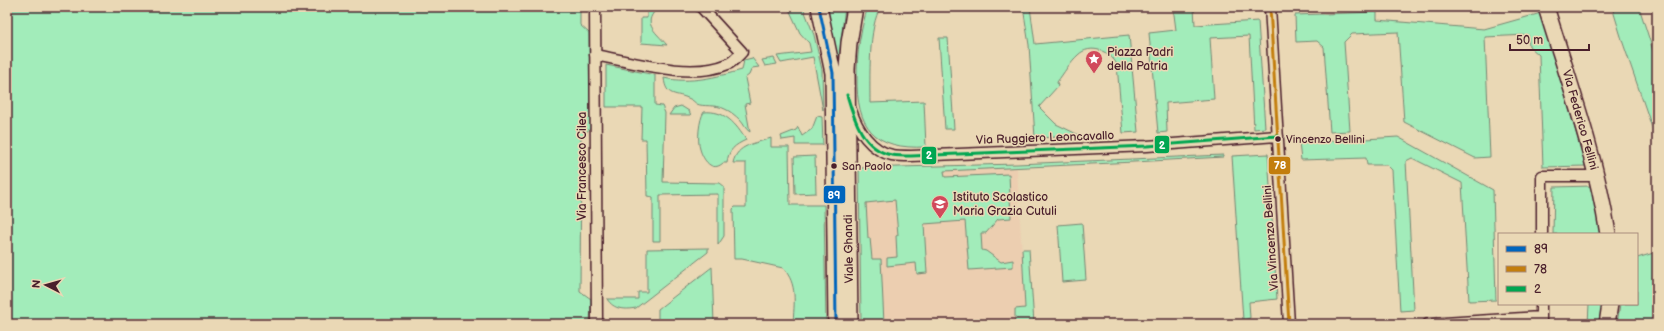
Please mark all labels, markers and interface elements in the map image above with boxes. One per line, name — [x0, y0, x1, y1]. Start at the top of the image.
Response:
scale bar — [1510, 26, 1589, 52]
text: 50 m — [1516, 33, 1543, 48]
place label: Piazza Padri della Patria — [1107, 45, 1174, 74]
place icon: Piazza Padri della Patria — [1084, 49, 1104, 74]
street label: Via Federico Fellini — [1559, 68, 1602, 172]
street label: Via Francesco Cilea — [575, 111, 590, 220]
street label: Via Ruggiero Leoncavallo — [976, 128, 1115, 148]
place label: Vincenzo Bellini — [1286, 133, 1365, 146]
marker: Vincenzo Bellini — [1273, 134, 1283, 144]
line badge: 2 — [1154, 135, 1170, 154]
text: 2 — [1159, 139, 1166, 152]
line badge: 2 — [921, 146, 937, 165]
text: 2 — [926, 149, 933, 162]
line badge: 78 — [1268, 156, 1291, 175]
text: 78 — [1274, 159, 1287, 172]
place label: San Paolo — [842, 160, 892, 173]
marker: San Paolo — [829, 161, 839, 171]
street label: Via Vincenzo Bellini — [1260, 184, 1282, 291]
line badge: 89 — [823, 185, 846, 204]
text: 89 — [827, 189, 841, 202]
place label: Istituto Scolastico Maria Grazia Cutuli — [953, 190, 1057, 219]
school or university icon: Istituto Scolastico Maria Grazia Cutuli — [930, 194, 950, 219]
street label: Viale Ghandi — [841, 214, 857, 284]
legend — [1498, 233, 1638, 305]
text: 89 — [1534, 242, 1548, 257]
text: 78 — [1534, 262, 1547, 277]
north arrow — [26, 265, 66, 305]
text: N — [30, 279, 43, 289]
text: 2 — [1534, 282, 1541, 297]

